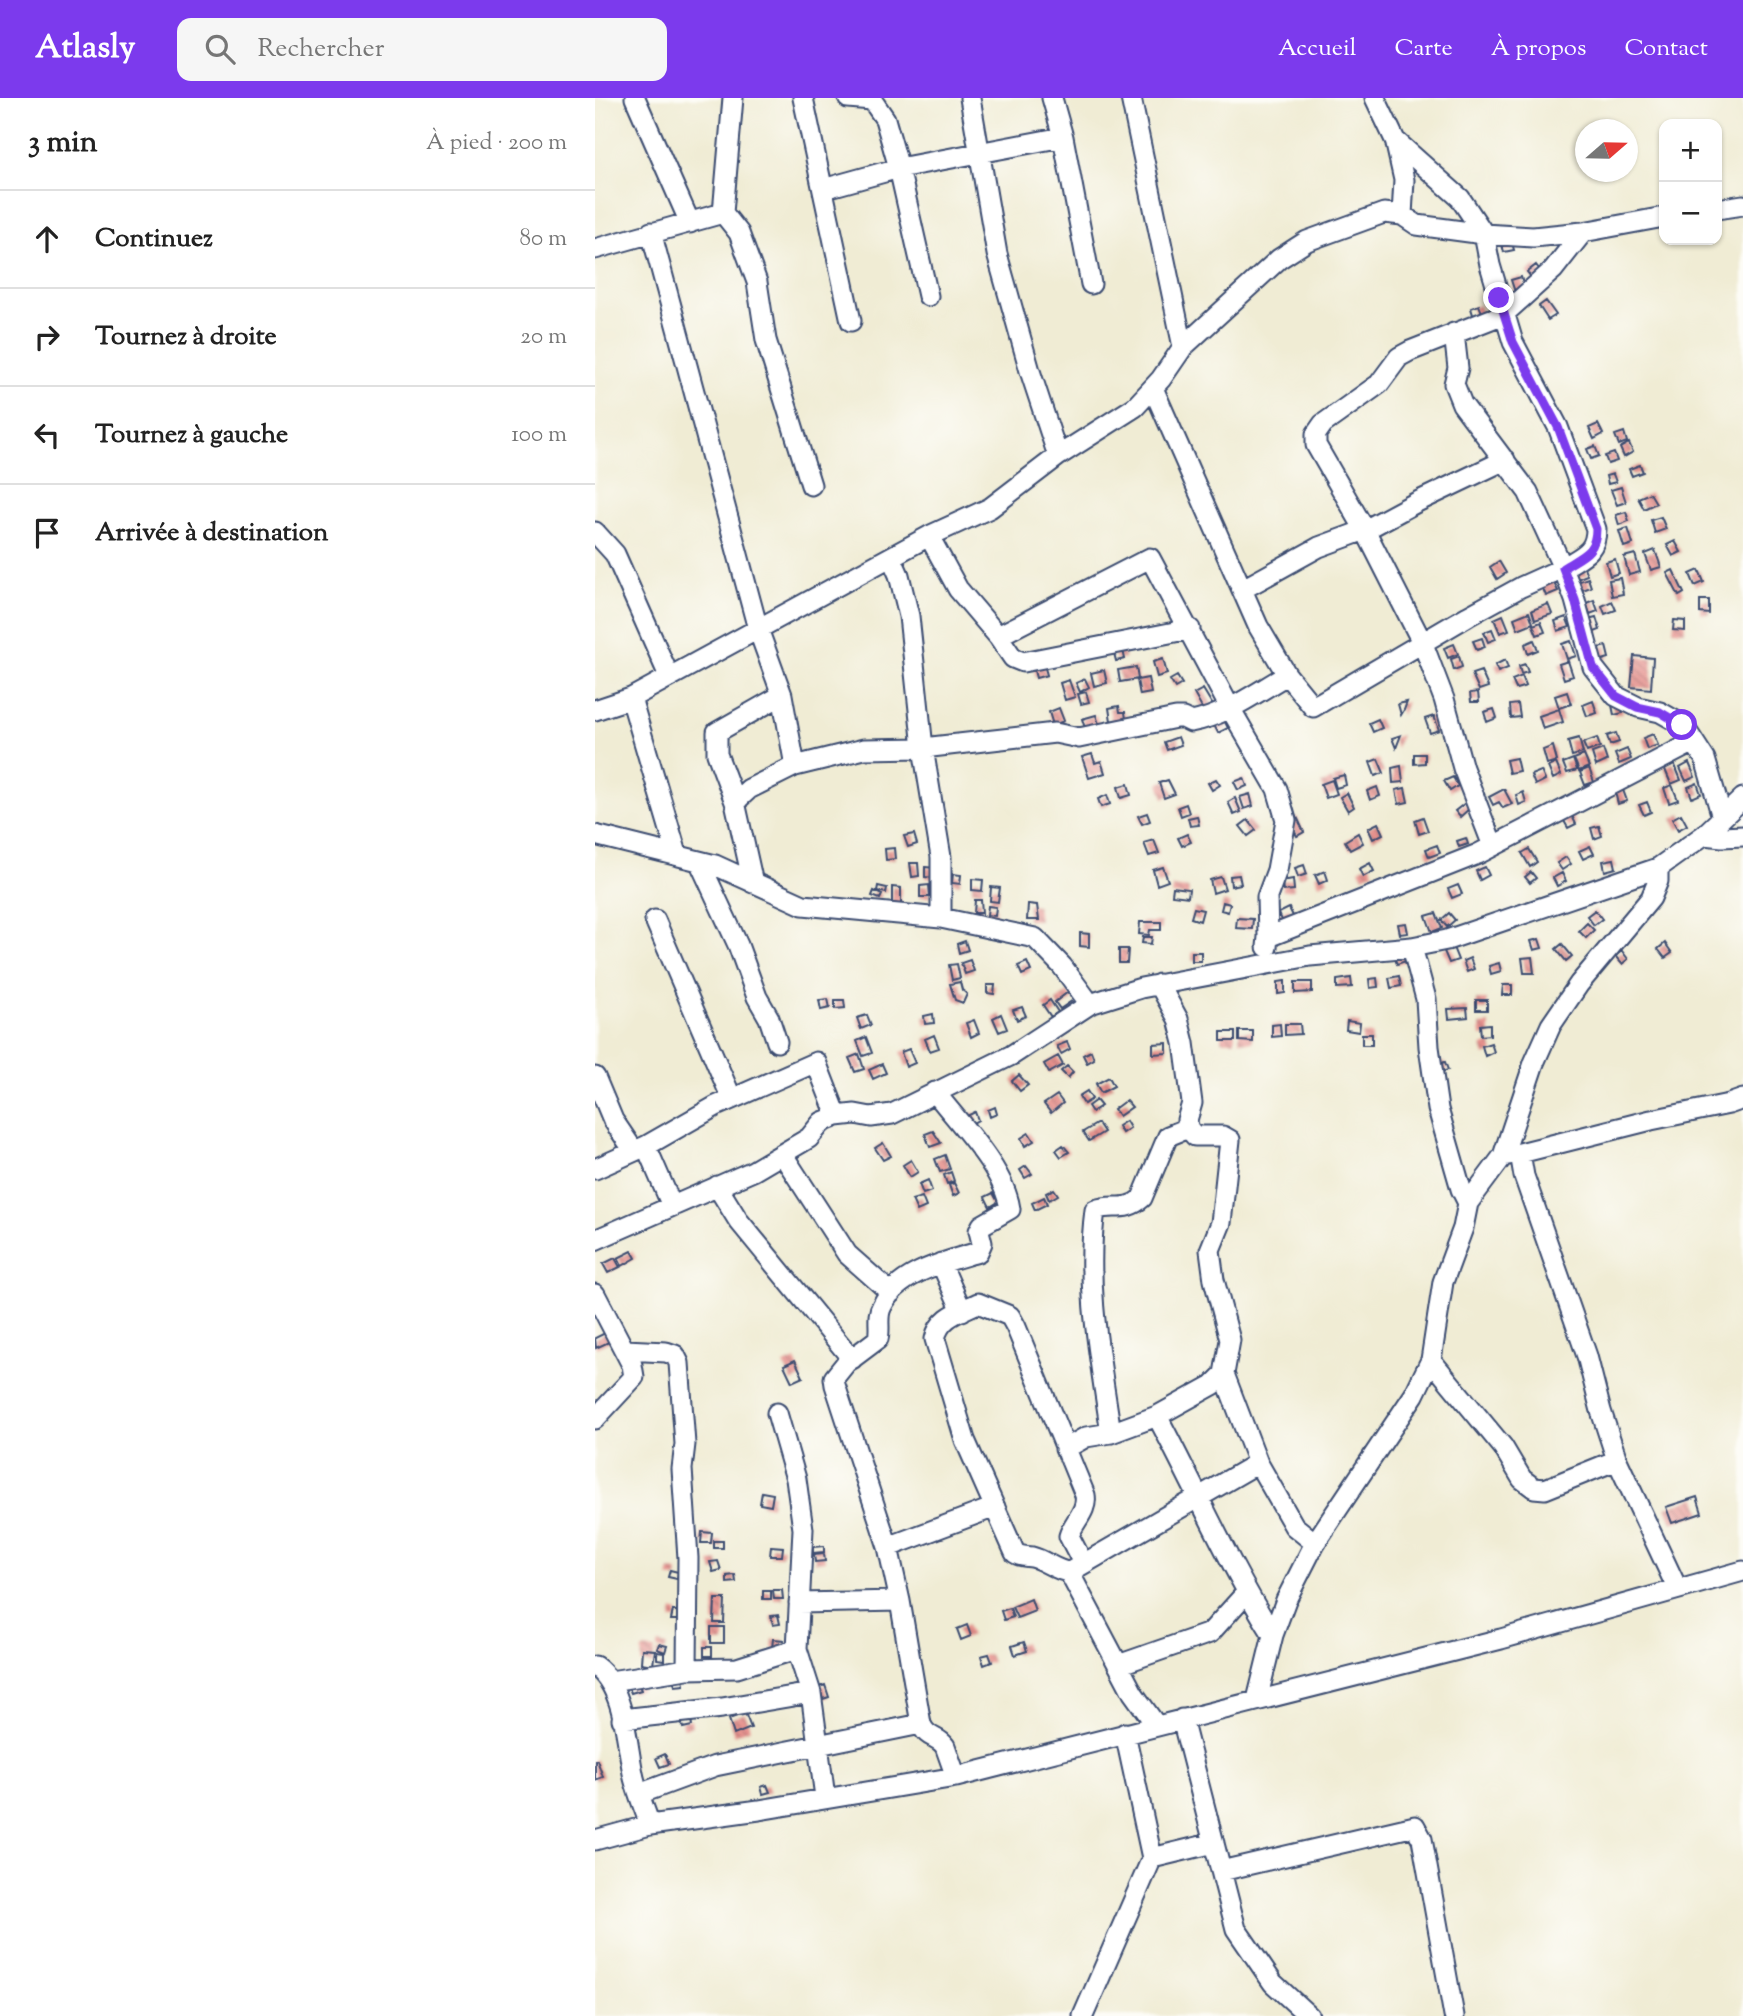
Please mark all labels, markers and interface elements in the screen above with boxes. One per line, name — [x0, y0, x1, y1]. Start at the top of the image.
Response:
search box — [177, 18, 667, 81]
text: Atlasly — [35, 25, 135, 73]
icon: search — [201, 30, 239, 68]
text: Rechercher — [257, 31, 384, 68]
text: Accueil — [1278, 32, 1357, 66]
text: Carte — [1395, 32, 1453, 66]
text: À propos — [1491, 32, 1586, 66]
text: Contact — [1624, 32, 1708, 66]
north arrow — [1575, 119, 1638, 182]
map controls — [1659, 119, 1722, 245]
button: + — [1659, 119, 1722, 182]
text: 3 min — [28, 122, 98, 165]
text: À pied · 200 m — [426, 127, 567, 160]
button: − — [1659, 182, 1722, 245]
icon: ahead — [28, 220, 66, 258]
text: Continuez — [95, 221, 213, 258]
text: 80 m — [519, 223, 567, 256]
route end — [1483, 282, 1514, 313]
icon: right — [28, 318, 66, 356]
text: Tournez à droite — [95, 319, 277, 356]
text: 20 m — [520, 321, 567, 354]
icon: left — [28, 416, 66, 454]
text: Tournez à gauche — [95, 417, 288, 454]
text: 100 m — [511, 419, 567, 452]
icon: arrive — [28, 514, 66, 552]
text: Arrivée à destination — [95, 515, 328, 552]
route start — [1666, 709, 1697, 740]

